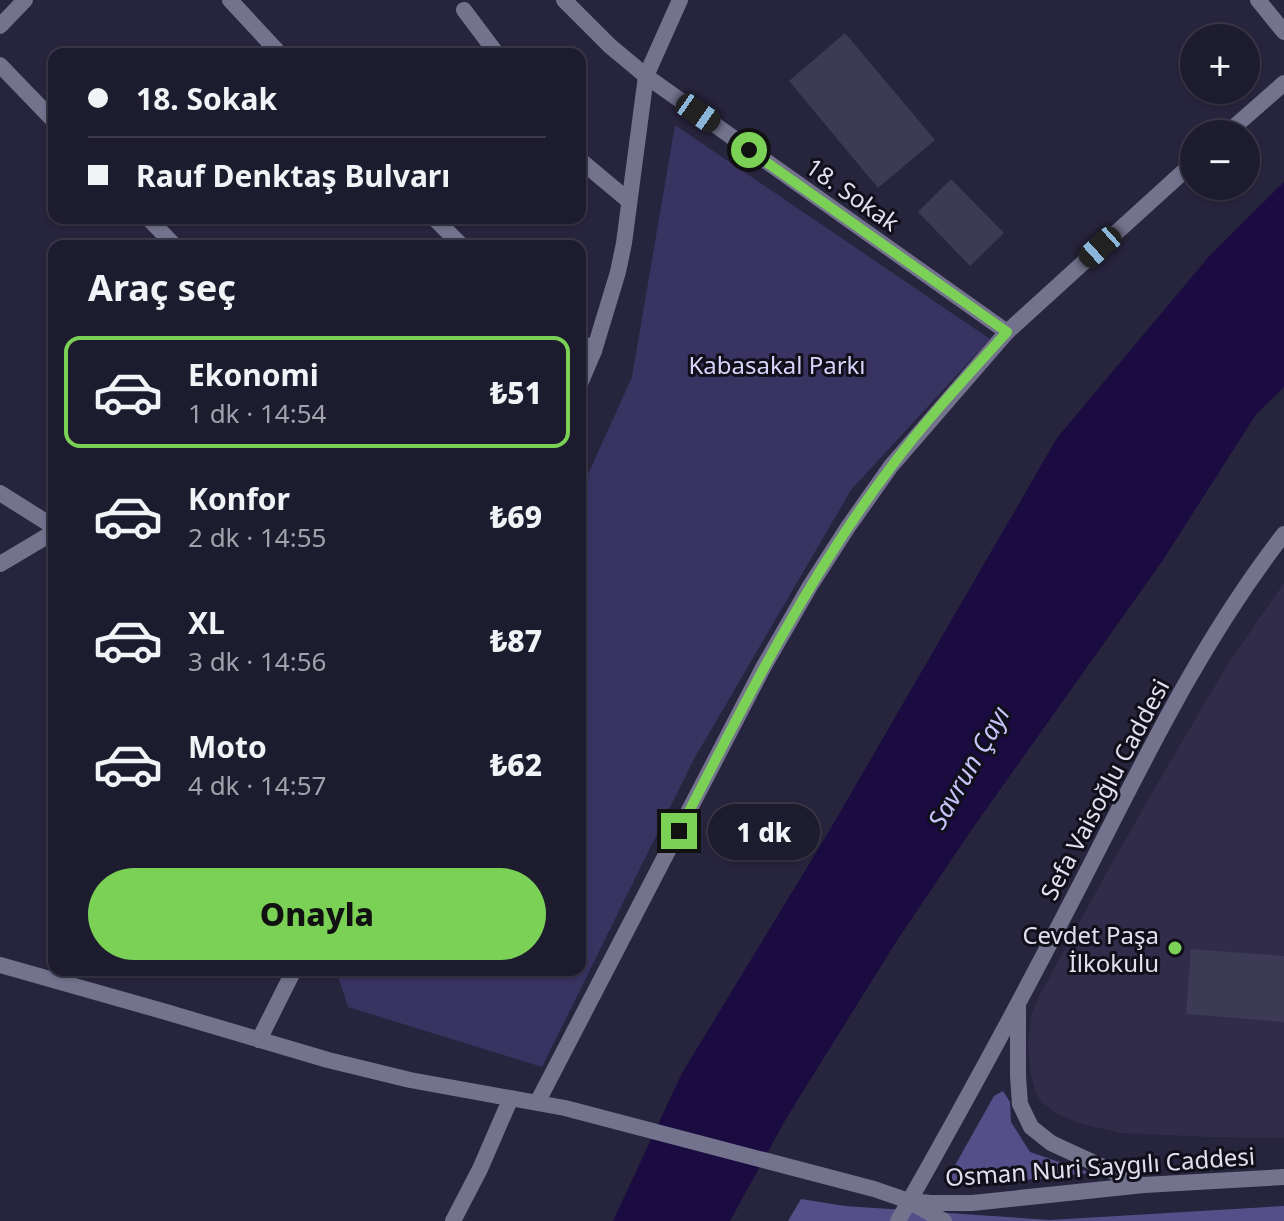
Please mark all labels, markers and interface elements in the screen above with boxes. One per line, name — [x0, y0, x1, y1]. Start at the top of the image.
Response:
map controls — [1180, 24, 1260, 200]
button: + — [1180, 24, 1260, 104]
text: 18. Sokak — [136, 78, 277, 119]
car — [671, 89, 725, 137]
button: − — [1180, 120, 1260, 200]
route start — [731, 132, 767, 168]
street label: 18. Sokak — [800, 150, 906, 238]
text: Rauf Denktaş Bulvarı — [136, 155, 450, 196]
car — [1074, 222, 1126, 272]
text: Araç seç — [88, 263, 236, 312]
park label: Kabasakal Parkı — [688, 348, 866, 381]
text: Ekonomi — [188, 354, 319, 395]
icon: car — [92, 356, 164, 428]
text: ₺51 — [490, 372, 542, 413]
text: 1 dk · 14:54 — [188, 395, 326, 431]
text: Konfor — [188, 478, 290, 519]
icon: car — [92, 480, 164, 552]
text: ₺69 — [490, 496, 542, 537]
text: 2 dk · 14:55 — [188, 519, 326, 555]
text: XL — [188, 602, 225, 643]
icon: car — [92, 604, 164, 676]
text: ₺87 — [490, 620, 542, 661]
text: 3 dk · 14:56 — [188, 643, 326, 679]
street label: Sefa Vaisoğlu Caddesi — [1032, 673, 1176, 905]
water label: Savrun Çayı — [918, 699, 1018, 835]
text: Moto — [188, 726, 267, 767]
icon: car — [92, 728, 164, 800]
text: ₺62 — [490, 744, 542, 785]
text: 4 dk · 14:57 — [188, 767, 326, 803]
callout: 1 dk — [707, 803, 819, 859]
route end — [661, 813, 697, 849]
text: 1 dk — [737, 814, 791, 850]
button: Onayla — [88, 868, 546, 960]
place label: Cevdet Paşa İlkokulu — [1022, 918, 1159, 979]
marker: Cevdet Paşa İlkokulu — [1166, 939, 1184, 957]
street label: Osman Nuri Saygılı Caddesi — [944, 1139, 1256, 1193]

